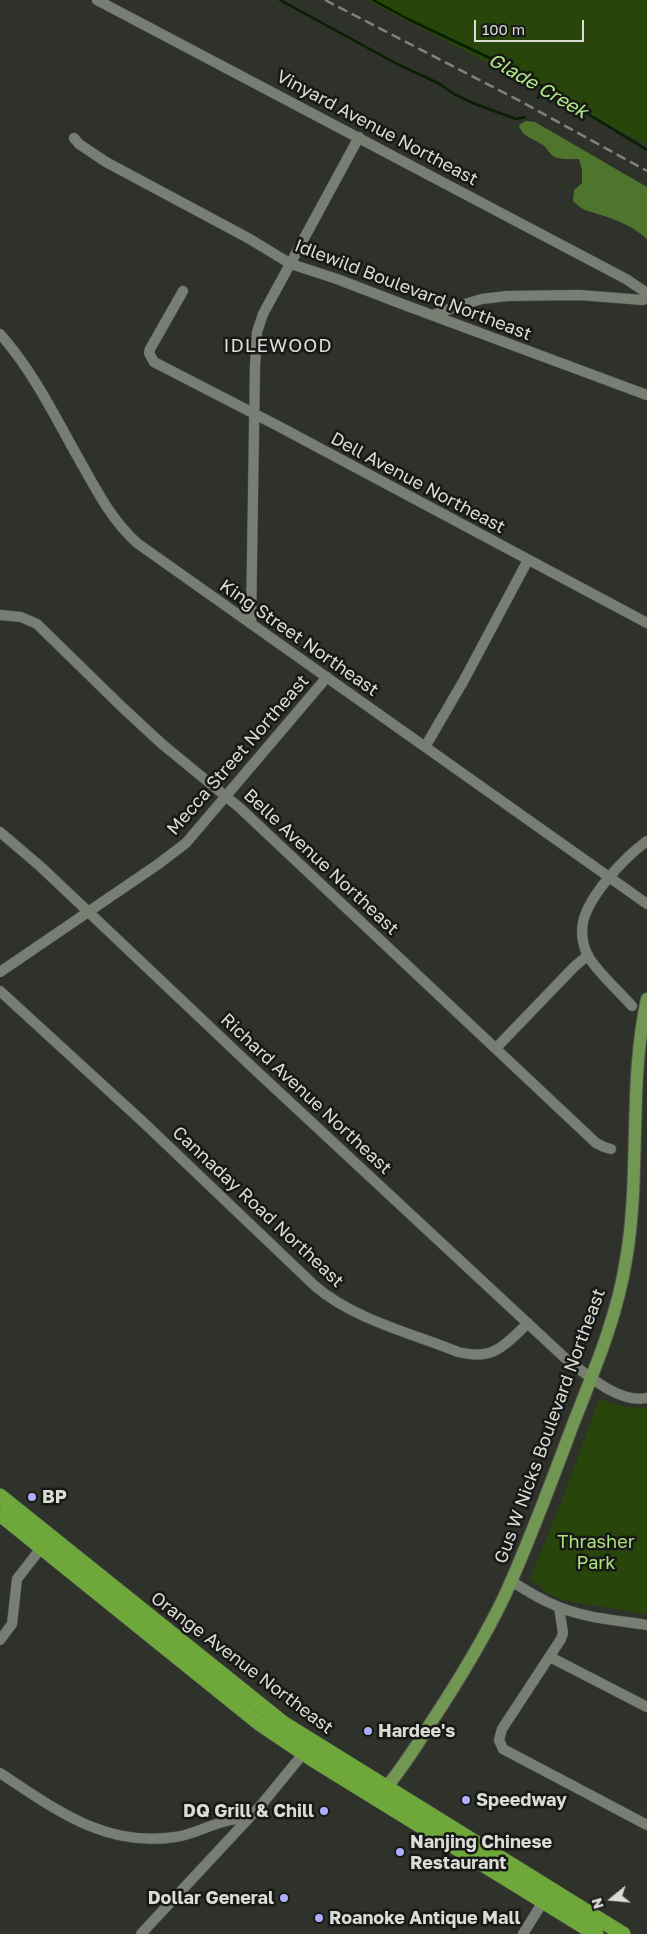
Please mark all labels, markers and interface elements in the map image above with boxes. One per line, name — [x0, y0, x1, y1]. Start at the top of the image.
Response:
scale bar — [477, 10, 587, 42]
text: 100 m — [482, 20, 525, 38]
water label: Glade Creek — [484, 48, 592, 124]
street label: Vinyard Avenue Northeast — [272, 66, 482, 190]
street label: Idlewild Boulevard Northeast — [291, 235, 535, 345]
district label: IDLEWOOD — [222, 335, 334, 357]
street label: Dell Avenue Northeast — [327, 428, 509, 538]
street label: King Street Northeast — [215, 575, 383, 701]
street label: Mecca Street Northeast — [162, 670, 314, 840]
street label: Belle Avenue Northeast — [239, 784, 403, 940]
street label: Richard Avenue Northeast — [216, 1009, 396, 1179]
street label: Cannaday Road Northeast — [168, 1122, 348, 1292]
street label: Gus W Nicks Boulevard Northeast — [490, 1286, 610, 1566]
place label: BP — [42, 1486, 67, 1508]
marker: BP — [26, 1491, 38, 1503]
park label: Thrasher Park — [557, 1531, 635, 1574]
street label: Orange Avenue Northeast — [146, 1587, 338, 1739]
place label: Hardee's — [378, 1720, 455, 1742]
marker: Hardee's — [362, 1725, 374, 1737]
place label: Speedway — [476, 1789, 567, 1811]
marker: Speedway — [460, 1794, 472, 1806]
place label: DQ Grill & Chill — [183, 1800, 314, 1822]
marker: DQ Grill & Chill — [318, 1805, 330, 1817]
place label: Nanjing Chinese Restaurant — [410, 1831, 552, 1874]
marker: Nanjing Chinese Restaurant — [394, 1846, 406, 1858]
north arrow — [587, 1874, 637, 1924]
place label: Dollar General — [148, 1887, 274, 1909]
marker: Dollar General — [278, 1892, 290, 1904]
text: N — [587, 1896, 607, 1911]
place label: Roanoke Antique Mall — [329, 1907, 521, 1929]
marker: Roanoke Antique Mall — [313, 1912, 325, 1924]

